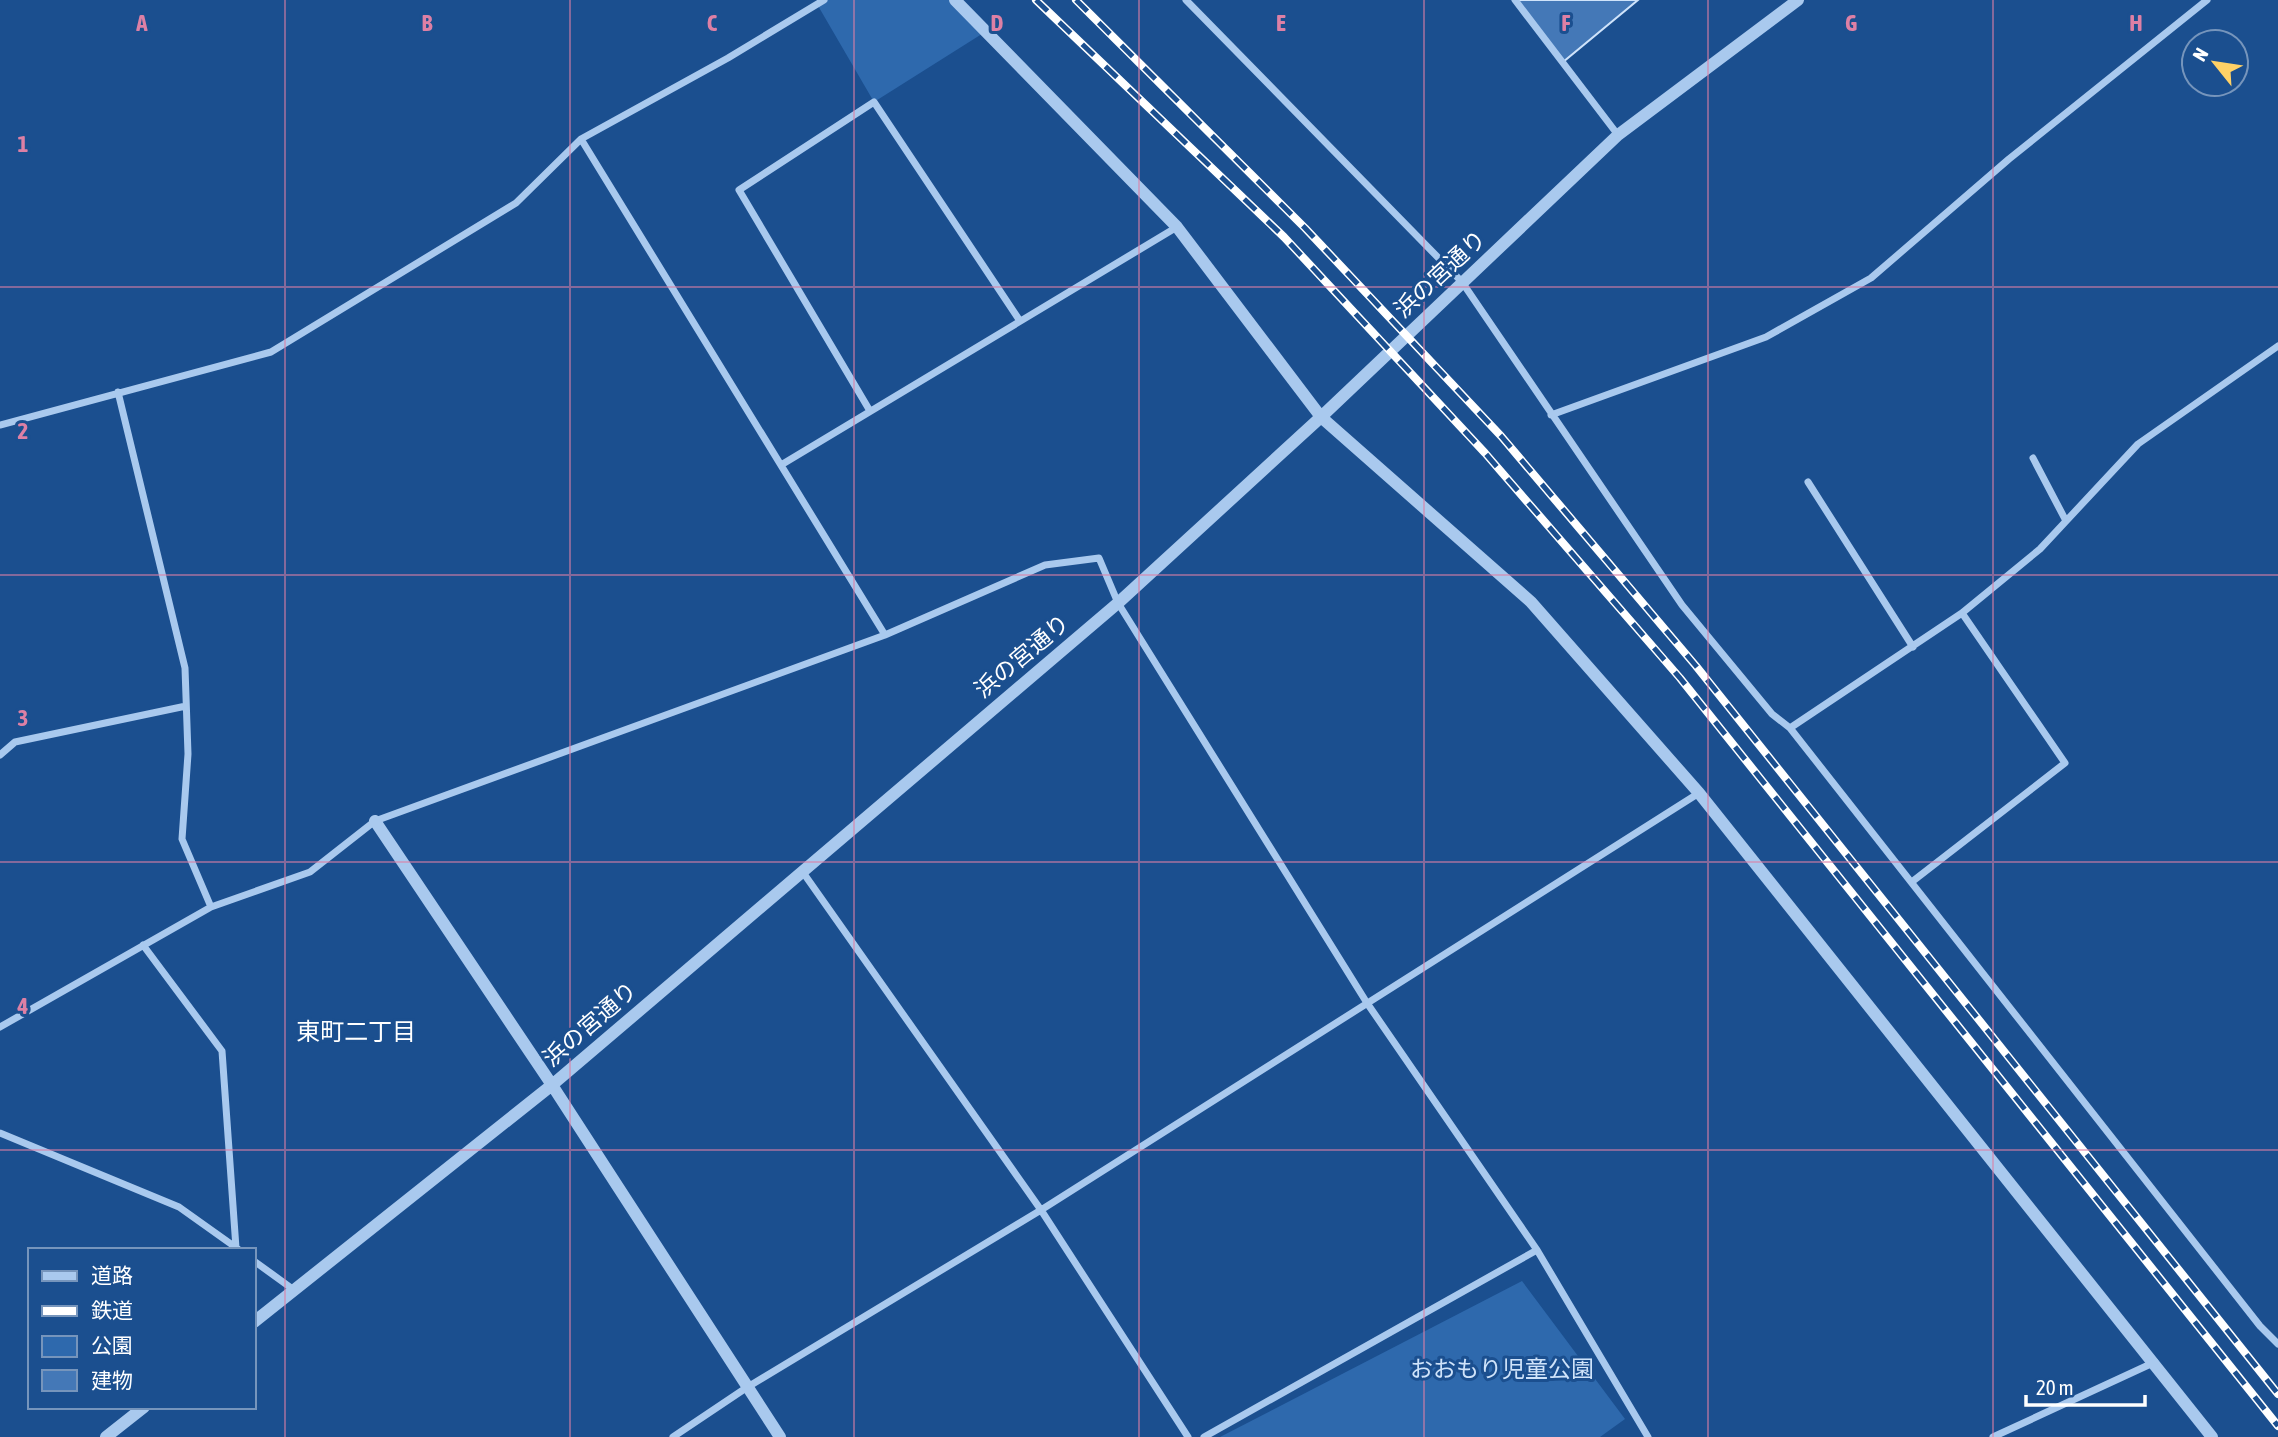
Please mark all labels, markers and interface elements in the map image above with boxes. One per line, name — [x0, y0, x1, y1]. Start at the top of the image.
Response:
text: A — [135, 10, 148, 36]
text: B — [422, 10, 433, 36]
text: C — [707, 10, 718, 36]
text: D — [991, 10, 1004, 36]
text: E — [1276, 10, 1286, 36]
text: F — [1561, 10, 1571, 36]
text: G — [1845, 10, 1857, 36]
text: H — [2129, 10, 2143, 36]
north arrow — [2180, 28, 2250, 98]
text: N — [2188, 44, 2213, 65]
text: 1 — [18, 131, 29, 157]
street label: 浜の宮通り — [1389, 225, 1491, 323]
text: 2 — [18, 418, 28, 444]
street label: 浜の宮通り — [970, 609, 1074, 703]
text: 3 — [18, 705, 28, 731]
street label: 浜の宮通り — [538, 976, 642, 1072]
text: 4 — [17, 993, 29, 1019]
district label: 東町二丁目 — [296, 1018, 416, 1045]
legend — [28, 1248, 256, 1409]
text: 道路 — [91, 1263, 133, 1287]
text: 鉄道 — [91, 1298, 133, 1322]
text: 公園 — [91, 1333, 133, 1357]
park label: おおもり児童公園 — [1410, 1356, 1594, 1382]
scale bar — [2026, 1364, 2145, 1408]
text: 建物 — [91, 1368, 133, 1392]
text: 20 m — [2036, 1375, 2074, 1399]

